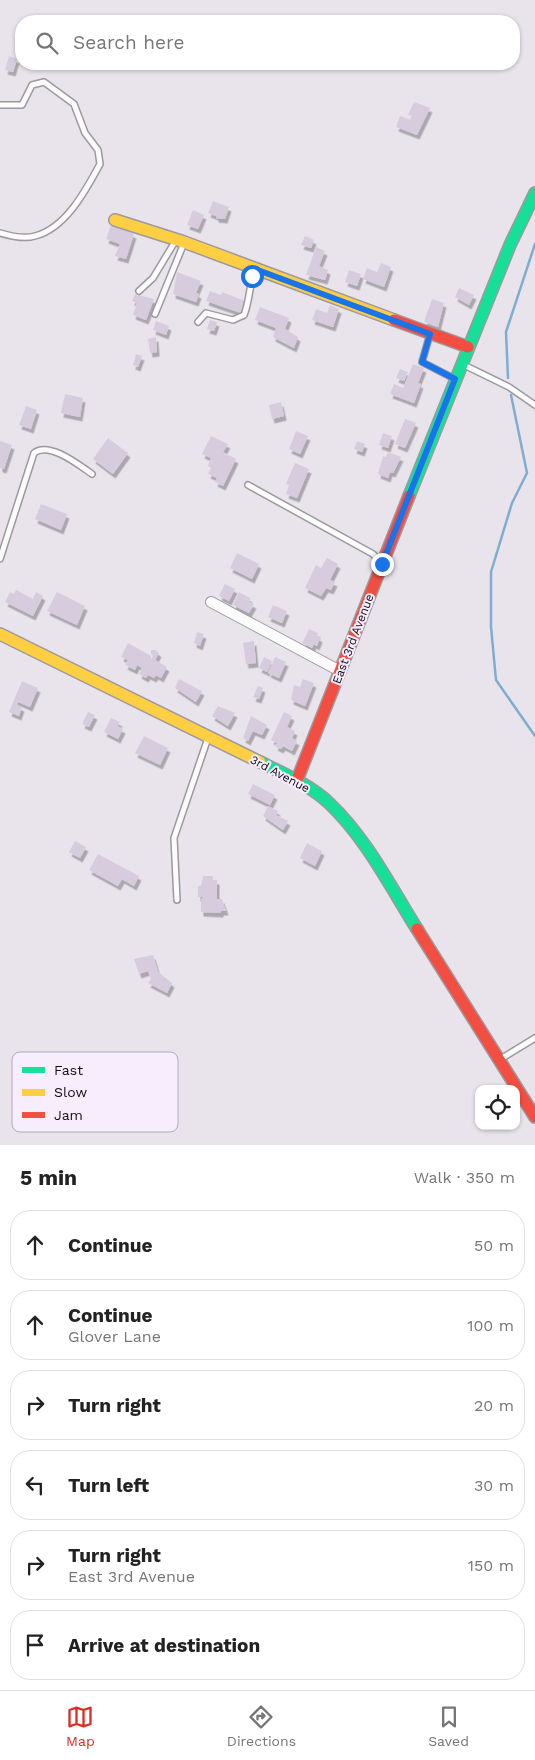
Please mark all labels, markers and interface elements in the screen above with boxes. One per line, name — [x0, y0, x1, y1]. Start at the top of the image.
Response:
search box — [15, 15, 520, 70]
icon: search — [33, 29, 61, 57]
text: Search here — [73, 31, 184, 54]
route start — [241, 265, 264, 288]
route end — [371, 553, 394, 576]
street label: East 3rd Avenue — [329, 592, 377, 686]
street label: 3rd Avenue — [248, 752, 312, 796]
legend — [12, 1052, 178, 1132]
text: Fast — [54, 1062, 83, 1078]
text: Slow — [54, 1084, 87, 1100]
map controls — [475, 1085, 520, 1130]
button: locate — [475, 1085, 520, 1130]
text: Jam — [54, 1107, 83, 1123]
text: 5 min — [20, 1165, 77, 1190]
text: Walk · 350 m — [414, 1168, 515, 1187]
icon: ahead — [21, 1231, 49, 1259]
text: Continue — [68, 1234, 152, 1257]
text: 50 m — [474, 1236, 514, 1255]
text: Continue — [68, 1304, 152, 1327]
icon: ahead — [21, 1311, 49, 1339]
text: 100 m — [467, 1316, 514, 1335]
text: Glover Lane — [68, 1327, 161, 1346]
icon: right — [21, 1391, 49, 1419]
text: Turn right — [68, 1394, 161, 1417]
text: 20 m — [474, 1396, 514, 1415]
icon: left — [21, 1471, 49, 1499]
text: Turn left — [68, 1474, 149, 1497]
text: 30 m — [474, 1476, 514, 1495]
text: Turn right — [68, 1544, 161, 1567]
icon: right — [21, 1551, 49, 1579]
text: 150 m — [468, 1556, 514, 1575]
text: East 3rd Avenue — [68, 1567, 195, 1586]
icon: arrive — [21, 1631, 49, 1659]
text: Arrive at destination — [68, 1634, 260, 1657]
tab: Map — [66, 1703, 95, 1749]
tab: Directions — [227, 1703, 296, 1749]
tab: Saved — [428, 1703, 469, 1749]

